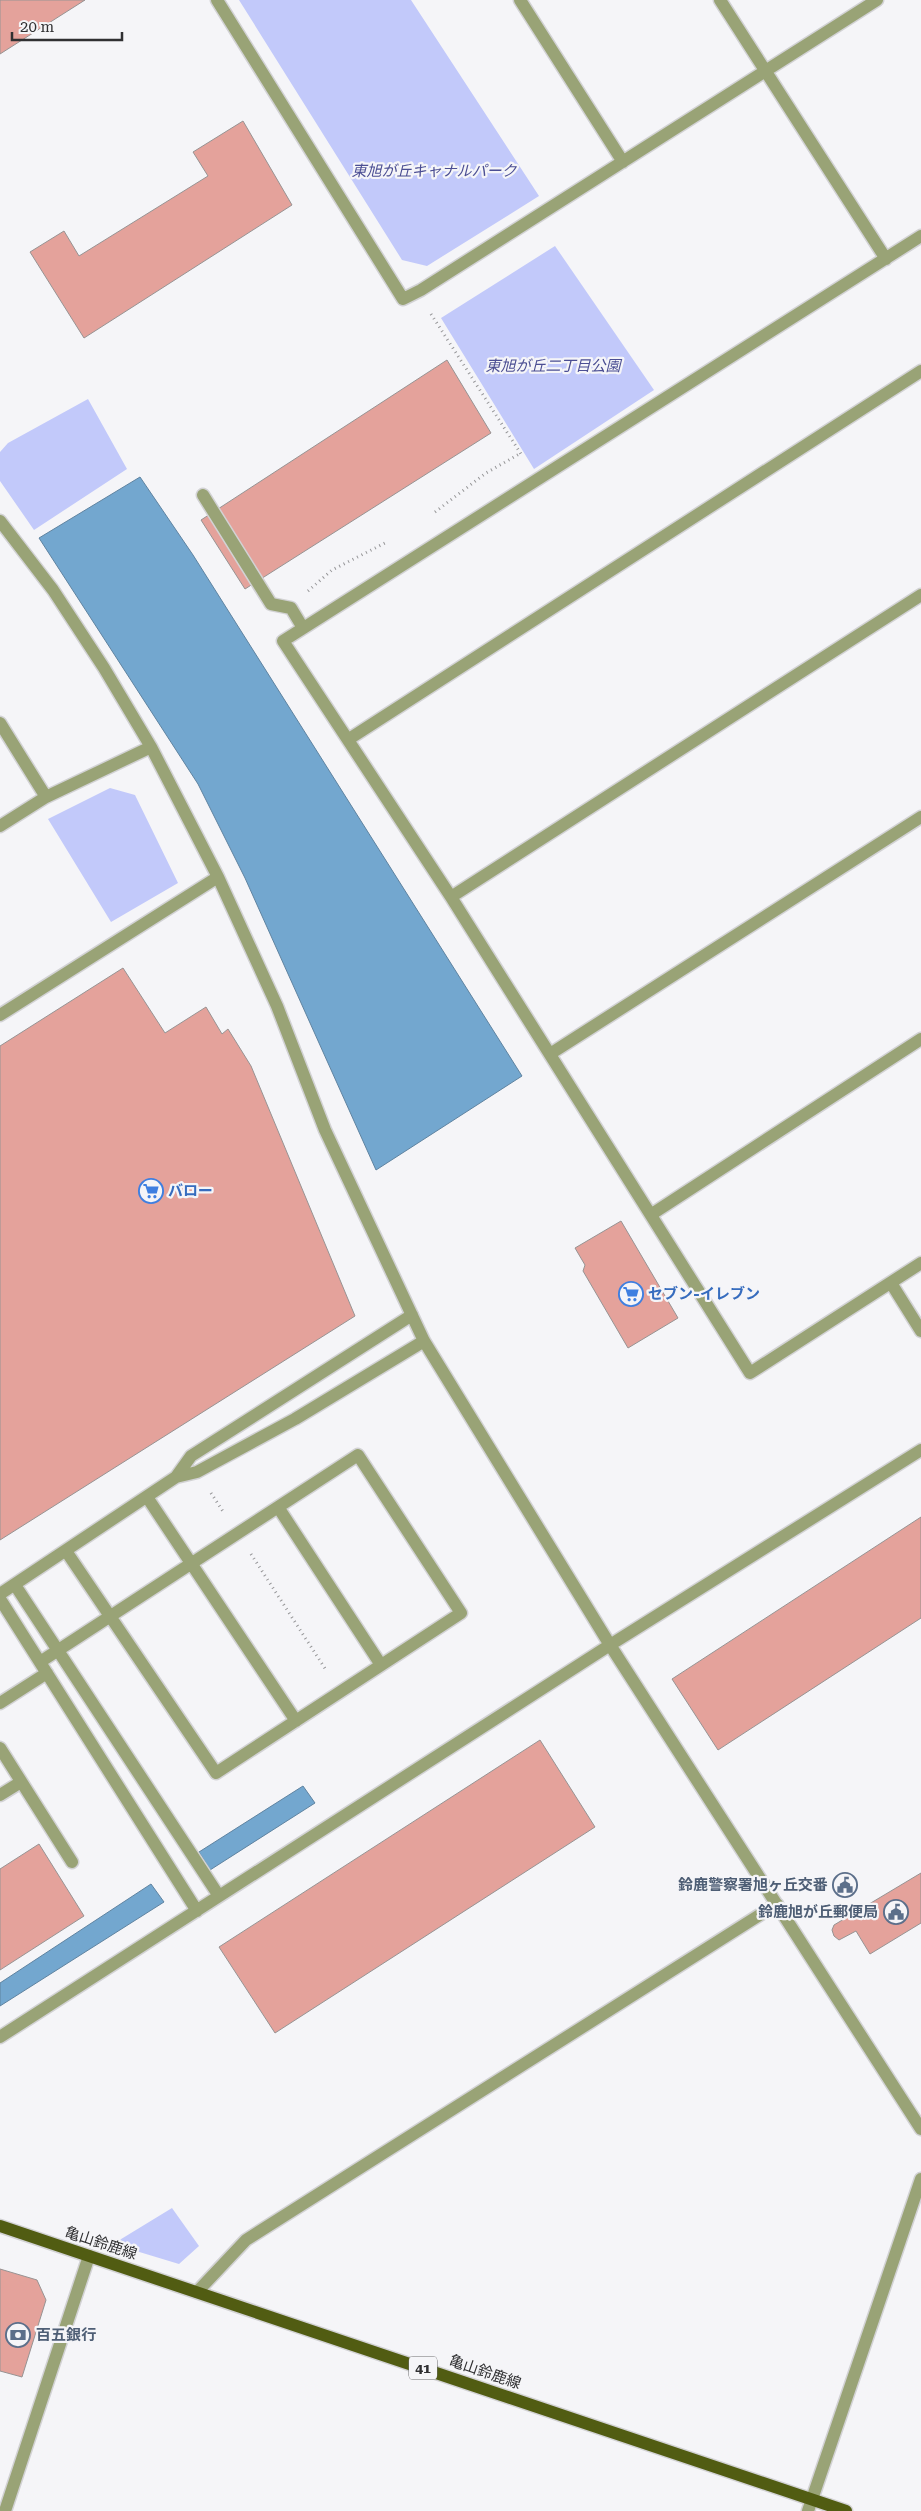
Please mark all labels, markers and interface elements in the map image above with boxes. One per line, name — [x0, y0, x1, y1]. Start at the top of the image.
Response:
scale bar — [12, 10, 122, 42]
text: 20 m — [20, 18, 55, 36]
park label: 東旭が丘キャナルパーク — [351, 162, 517, 180]
park label: 東旭が丘二丁目公園 — [485, 357, 622, 375]
supermarket icon: バロー — [138, 1178, 164, 1204]
place label: バロー — [168, 1182, 213, 1200]
supermarket icon: セブン-イレブン — [618, 1281, 644, 1307]
place label: セブン-イレブン — [648, 1285, 760, 1303]
public building icon: 鈴鹿警察署旭ヶ丘交番 — [832, 1872, 858, 1898]
place label: 鈴鹿警察署旭ヶ丘交番 — [678, 1876, 828, 1894]
public building icon: 鈴鹿旭が丘郵便局 — [883, 1899, 909, 1925]
place label: 鈴鹿旭が丘郵便局 — [758, 1903, 878, 1921]
street label: 亀山鈴鹿線 — [63, 2223, 139, 2263]
bank icon: 百五銀行 — [5, 2322, 31, 2348]
place label: 百五銀行 — [36, 2326, 96, 2344]
street label: 亀山鈴鹿線 — [447, 2351, 523, 2393]
road number: 41 — [409, 2356, 437, 2380]

